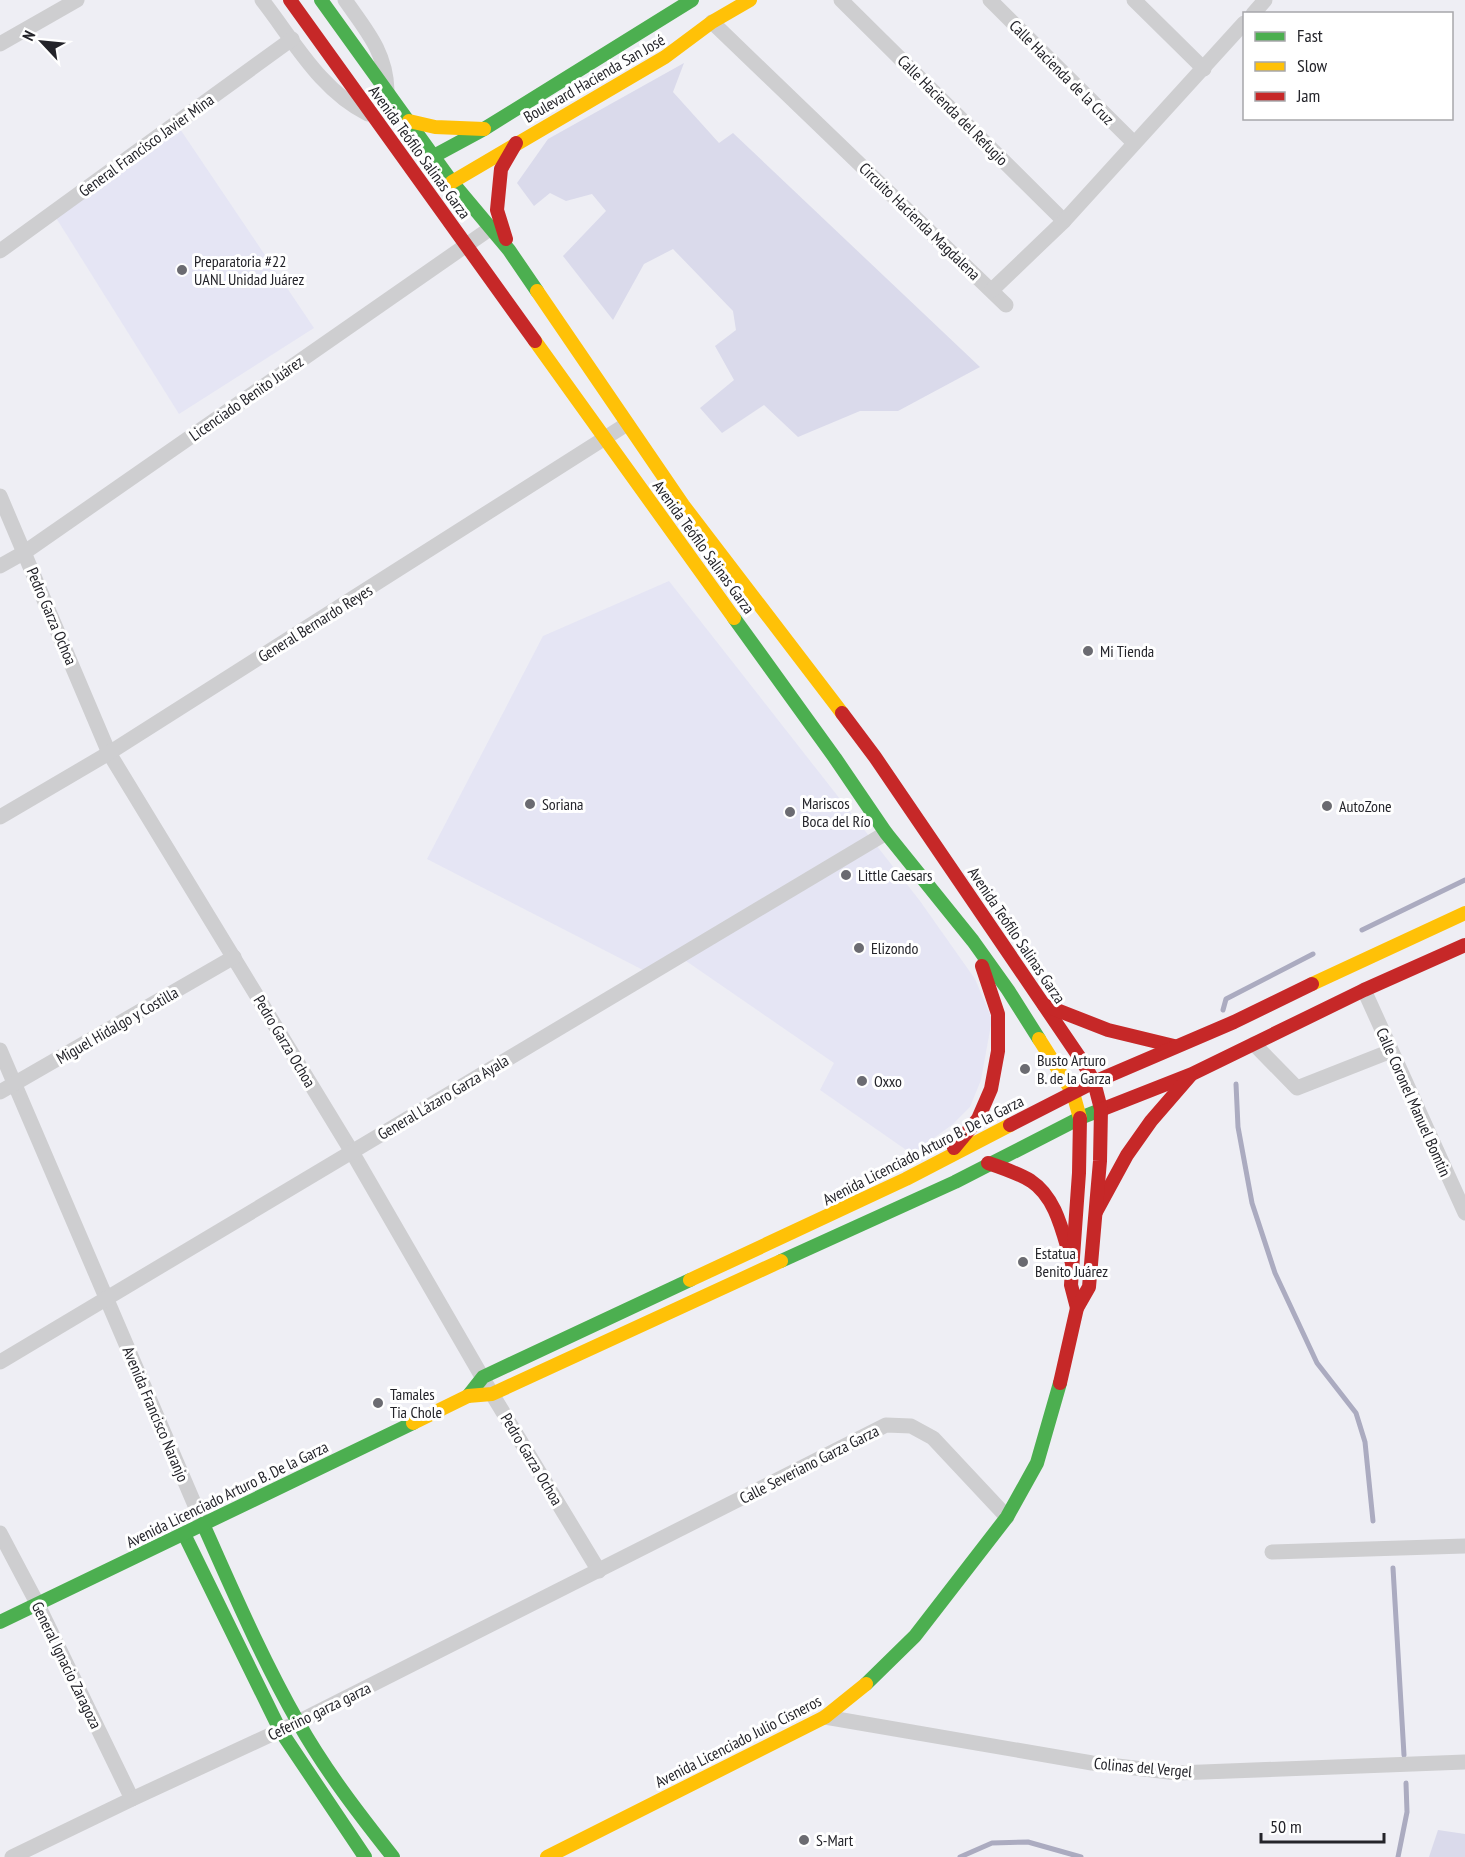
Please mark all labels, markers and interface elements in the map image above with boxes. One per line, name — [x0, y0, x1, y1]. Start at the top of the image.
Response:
north arrow — [12, 12, 72, 72]
legend — [1243, 12, 1453, 120]
street label: Calle Hacienda de la Cruz — [1005, 15, 1119, 129]
text: Fast — [1297, 24, 1323, 47]
text: N — [18, 27, 39, 44]
street label: Boulevard Hacienda San José — [520, 29, 668, 127]
street label: Calle Hacienda del Refugio — [894, 51, 1013, 170]
text: Slow — [1297, 54, 1328, 77]
street label: Avenida Teófilo Salinas Garza — [365, 81, 475, 223]
text: Jam — [1296, 84, 1320, 107]
street label: General Francisco Javier Mina — [75, 89, 217, 201]
street label: Circuito Hacienda Magdalena — [855, 158, 985, 284]
place label: Preparatoria #22 UANL Unidad Juárez — [194, 251, 305, 289]
marker: Preparatoria #22 UANL Unidad Juárez — [175, 263, 189, 277]
street label: Licenciado Benito Juárez — [185, 351, 307, 445]
street label: Avenida Teófilo Salinas Garza — [649, 476, 759, 618]
street label: Pedro Garza Ochoa — [22, 564, 82, 668]
street label: General Bernardo Reyes — [254, 580, 376, 666]
place label: Mi Tienda — [1100, 641, 1154, 661]
marker: Mi Tienda — [1081, 644, 1095, 658]
place label: Mariscos Boca del Río — [802, 793, 871, 831]
place label: Soriana — [542, 794, 583, 814]
place label: AutoZone — [1339, 796, 1392, 816]
marker: Soriana — [523, 797, 537, 811]
marker: AutoZone — [1320, 799, 1334, 813]
marker: Mariscos Boca del Río — [783, 805, 797, 819]
street label: Avenida Teófilo Salinas Garza — [964, 863, 1070, 1007]
place label: Little Caesars — [858, 865, 932, 885]
marker: Little Caesars — [839, 868, 853, 882]
place label: Elizondo — [871, 938, 918, 958]
marker: Elizondo — [852, 941, 866, 955]
street label: Miguel Hidalgo y Costilla — [53, 982, 181, 1068]
street label: Pedro Garza Ochoa — [250, 991, 320, 1091]
street label: Calle Coronel Manuel Bomtin — [1372, 1024, 1456, 1180]
street label: General Lázaro Garza Ayala — [374, 1050, 512, 1144]
place label: Busto Arturo B. de la Garza — [1037, 1050, 1111, 1088]
marker: Busto Arturo B. de la Garza — [1018, 1062, 1032, 1076]
place label: Oxxo — [874, 1071, 902, 1091]
marker: Oxxo — [855, 1074, 869, 1088]
street label: Avenida Licenciado Arturo B. De la Garza — [819, 1091, 1027, 1209]
place label: Estatua Benito Juárez — [1035, 1243, 1108, 1281]
marker: Estatua Benito Juárez — [1016, 1255, 1030, 1269]
street label: Avenida Francisco Naranjo — [118, 1343, 194, 1485]
place label: Tamales Tia Chole — [390, 1384, 442, 1422]
marker: Tamales Tia Chole — [371, 1396, 385, 1410]
street label: Pedro Garza Ochoa — [497, 1409, 567, 1509]
street label: Calle Severiano Garza Garza — [736, 1420, 882, 1508]
street label: Avenida Licenciado Arturo B. De la Garza — [123, 1436, 331, 1552]
street label: General Ignacio Zaragoza — [28, 1598, 106, 1732]
street label: Ceferino garza garza — [264, 1677, 374, 1745]
street label: Avenida Licenciado Julio Cisneros — [652, 1690, 824, 1792]
street label: Colinas del Vergel — [1093, 1753, 1193, 1781]
scale bar — [1261, 1806, 1384, 1844]
text: 50 m — [1270, 1815, 1302, 1838]
place label: S-Mart — [816, 1830, 854, 1850]
marker: S-Mart — [797, 1833, 811, 1847]

